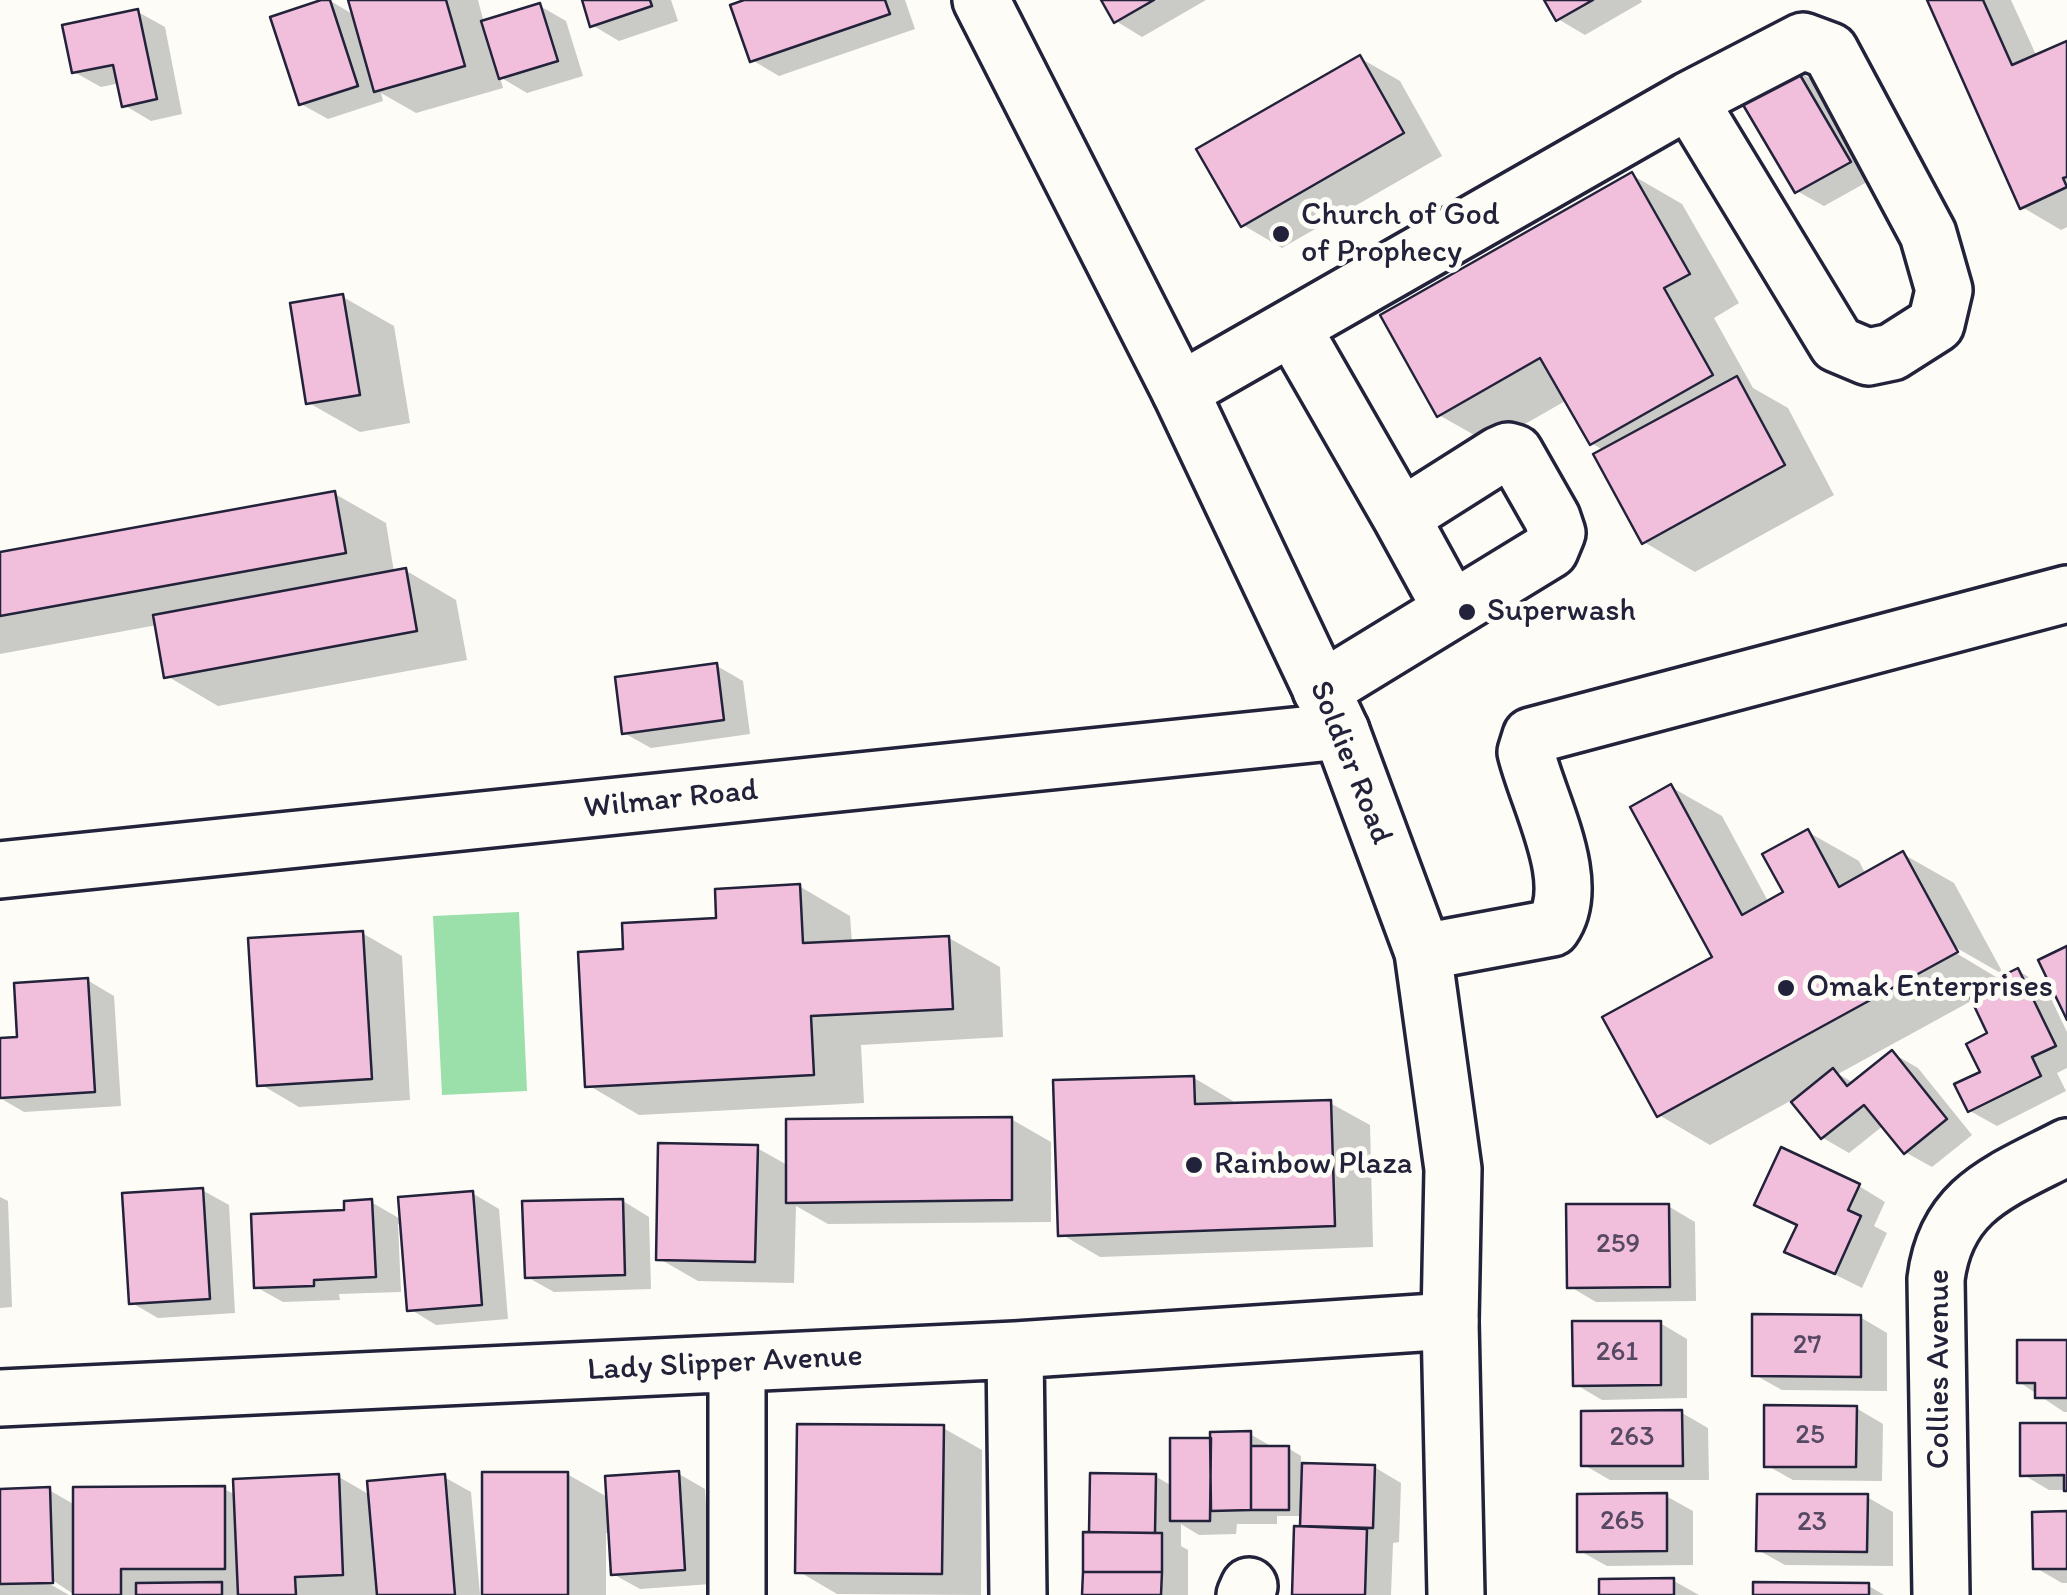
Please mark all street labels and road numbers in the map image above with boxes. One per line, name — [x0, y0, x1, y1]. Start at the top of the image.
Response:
street label: Soldier Road — [1300, 676, 1400, 850]
street label: Wilmar Road — [582, 772, 760, 828]
street label: Collies Avenue — [1921, 1269, 1959, 1469]
street label: Lady Slipper Avenue — [586, 1338, 864, 1390]

